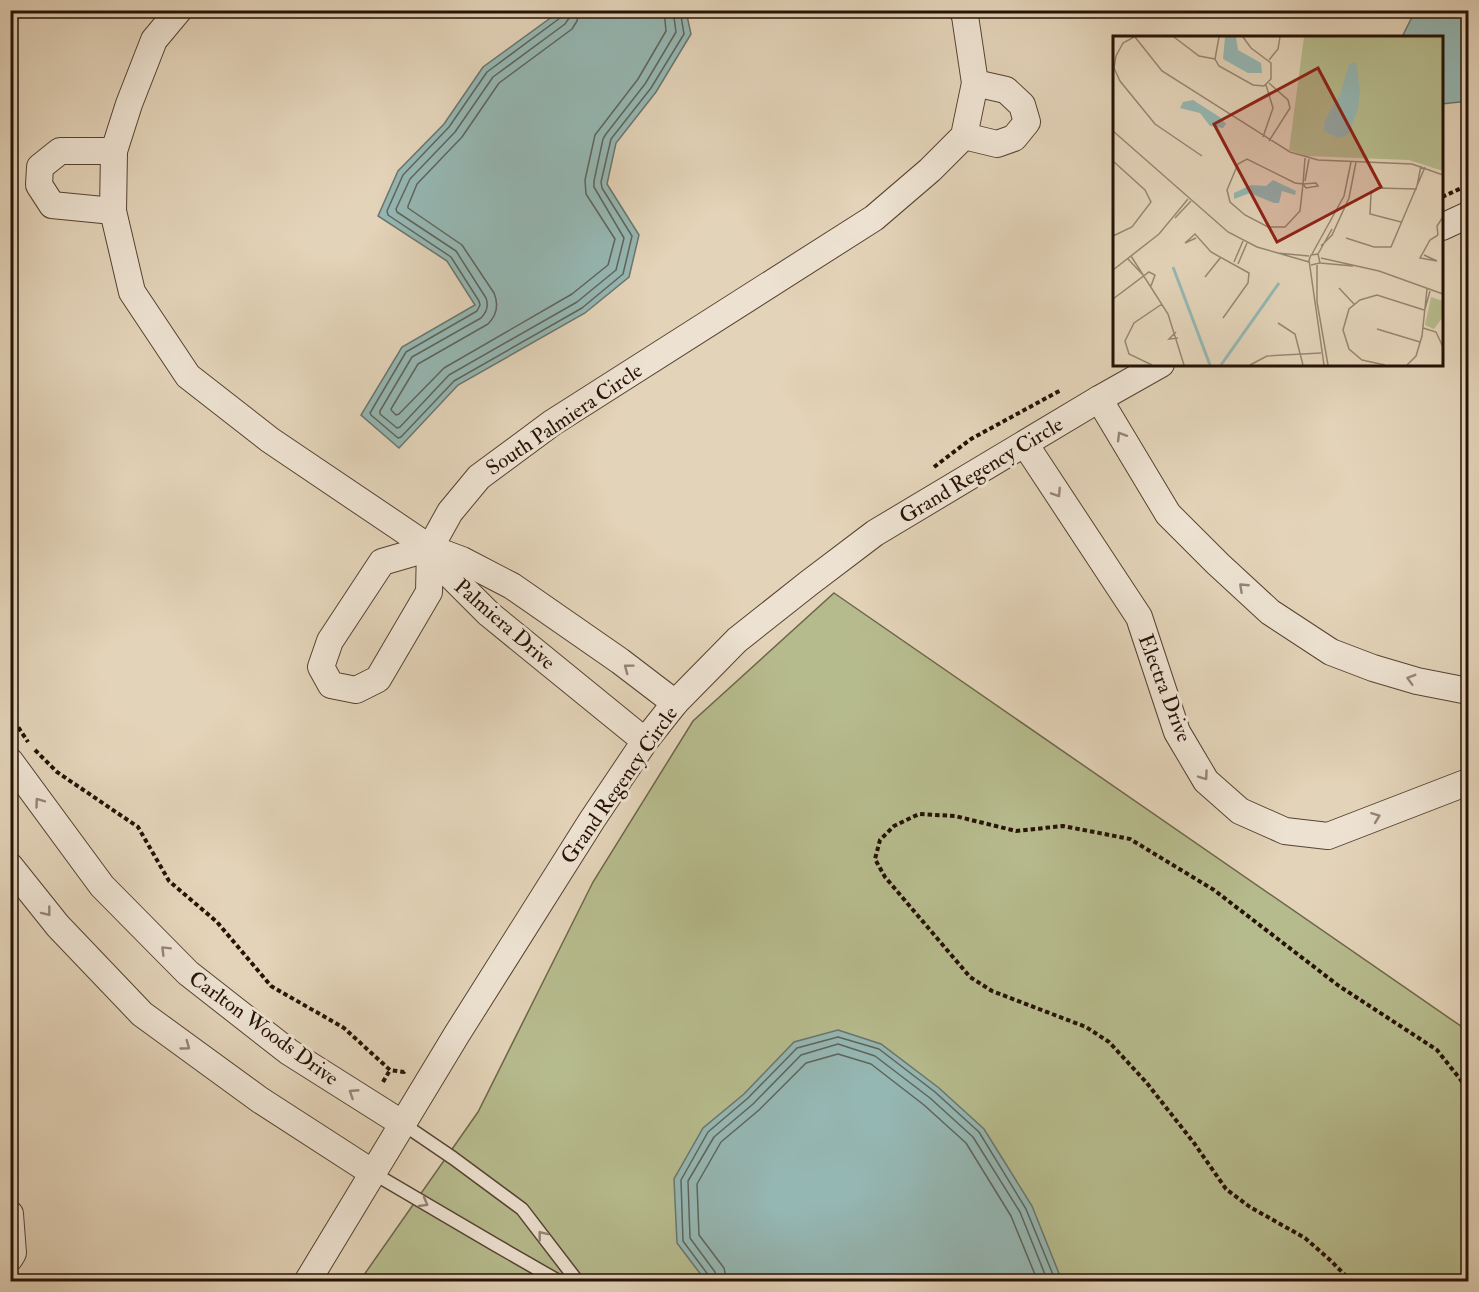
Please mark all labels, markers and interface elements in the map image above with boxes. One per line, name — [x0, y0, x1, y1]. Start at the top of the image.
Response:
inset map — [1113, 36, 1443, 366]
street label: South Palmiera Circle — [481, 357, 648, 482]
street label: Grand Regency Circle — [894, 411, 1068, 530]
one-way arrow — [1117, 432, 1129, 442]
one-way arrow — [1050, 487, 1062, 497]
street label: Palmiera Drive — [449, 573, 561, 676]
one-way arrow — [1239, 583, 1249, 594]
street label: Electra Drive — [1132, 630, 1198, 746]
one-way arrow — [624, 664, 635, 675]
one-way arrow — [1406, 674, 1417, 686]
street label: Grand Regency Circle — [555, 701, 684, 869]
one-way arrow — [1197, 770, 1208, 781]
one-way arrow — [36, 797, 47, 808]
one-way arrow — [1371, 812, 1381, 825]
one-way arrow — [39, 905, 50, 916]
one-way arrow — [162, 946, 172, 957]
street label: Carlton Woods Drive — [183, 965, 344, 1092]
one-way arrow — [180, 1039, 191, 1050]
one-way arrow — [349, 1089, 360, 1100]
one-way arrow — [418, 1195, 428, 1207]
one-way arrow — [538, 1231, 549, 1242]

